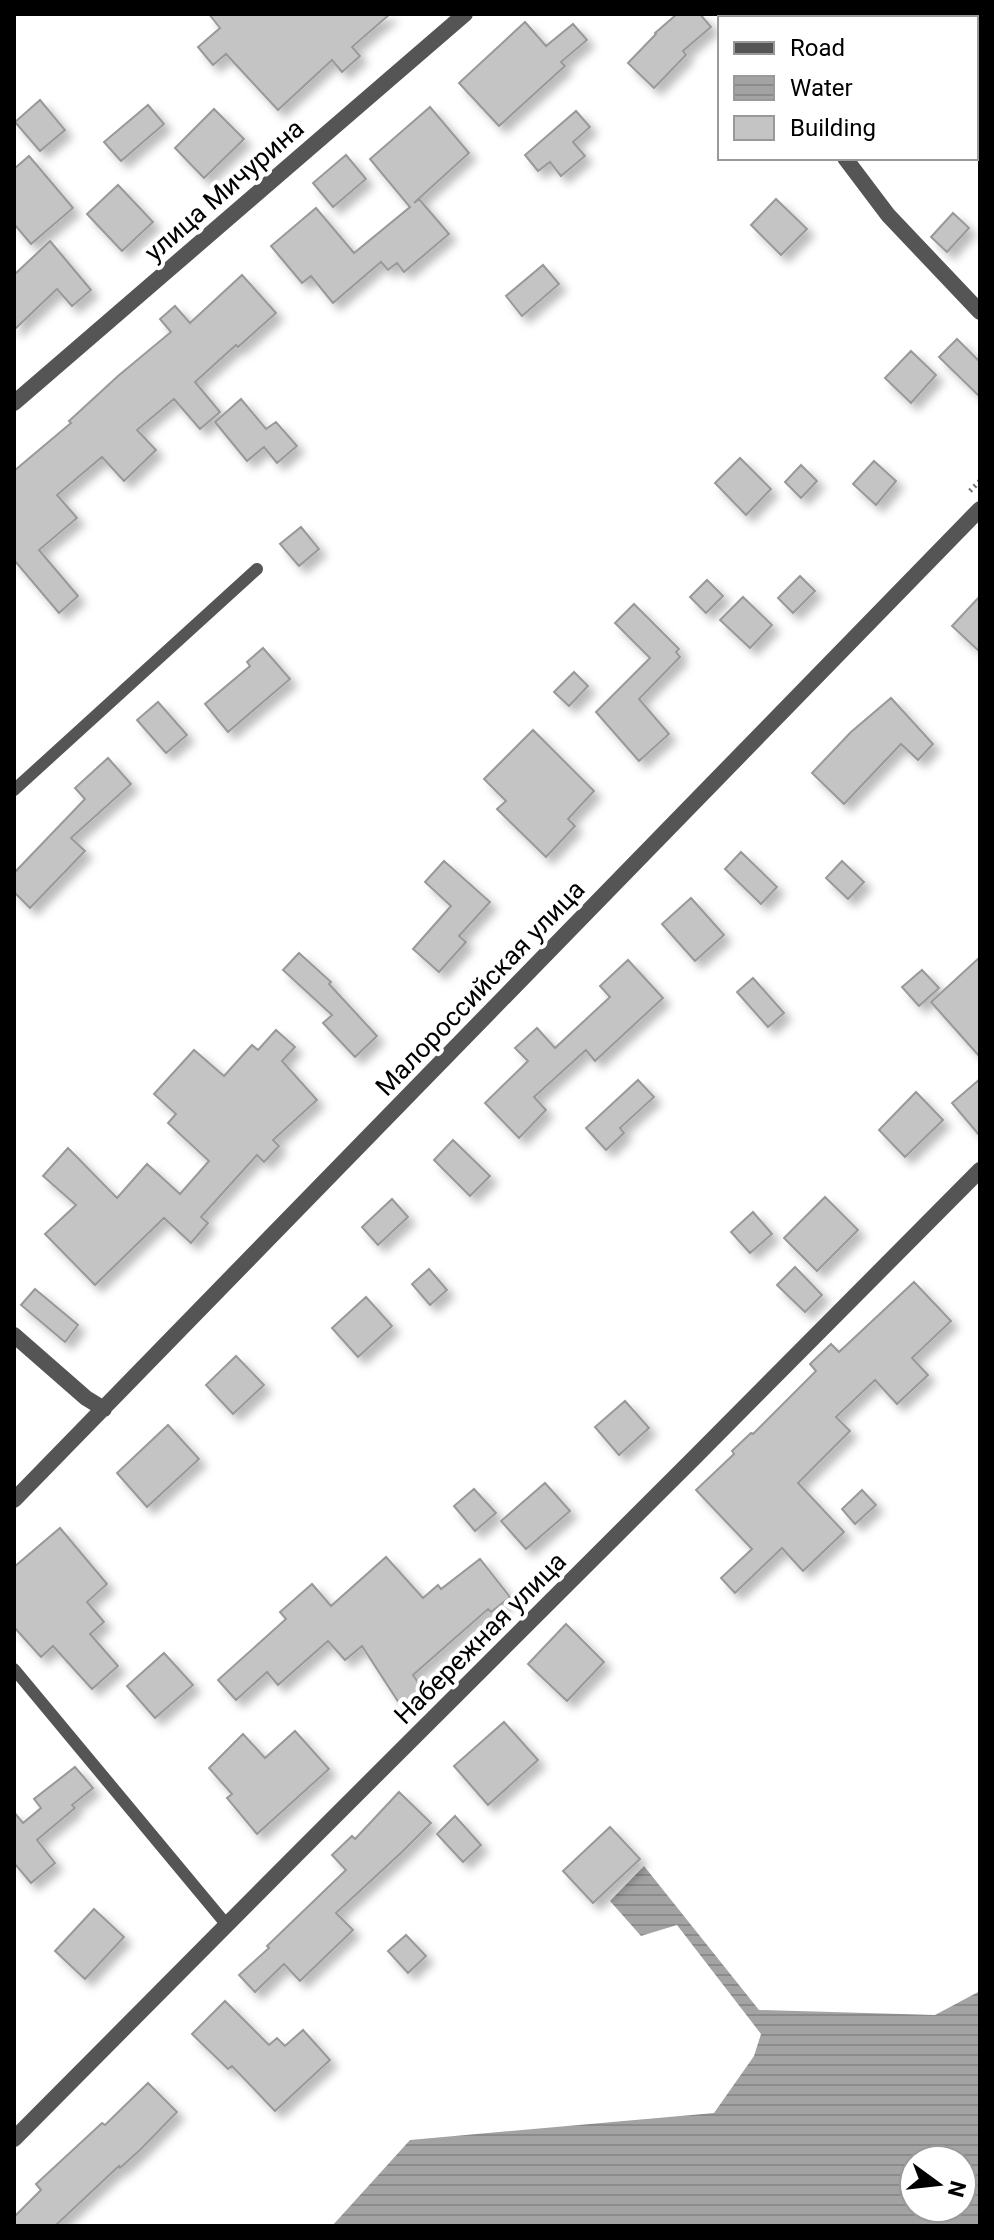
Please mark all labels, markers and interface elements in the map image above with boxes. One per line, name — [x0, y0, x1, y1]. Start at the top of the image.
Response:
legend — [718, 16, 978, 160]
text: Road — [790, 34, 845, 62]
text: Water — [790, 74, 853, 102]
street label: улица Мичурина — [138, 113, 310, 267]
text: Building — [790, 114, 876, 142]
street label: Малороссийская улица — [369, 874, 591, 1102]
street label: Набережная улица — [388, 1546, 572, 1730]
north arrow — [898, 2144, 978, 2224]
text: N — [943, 2178, 971, 2200]

